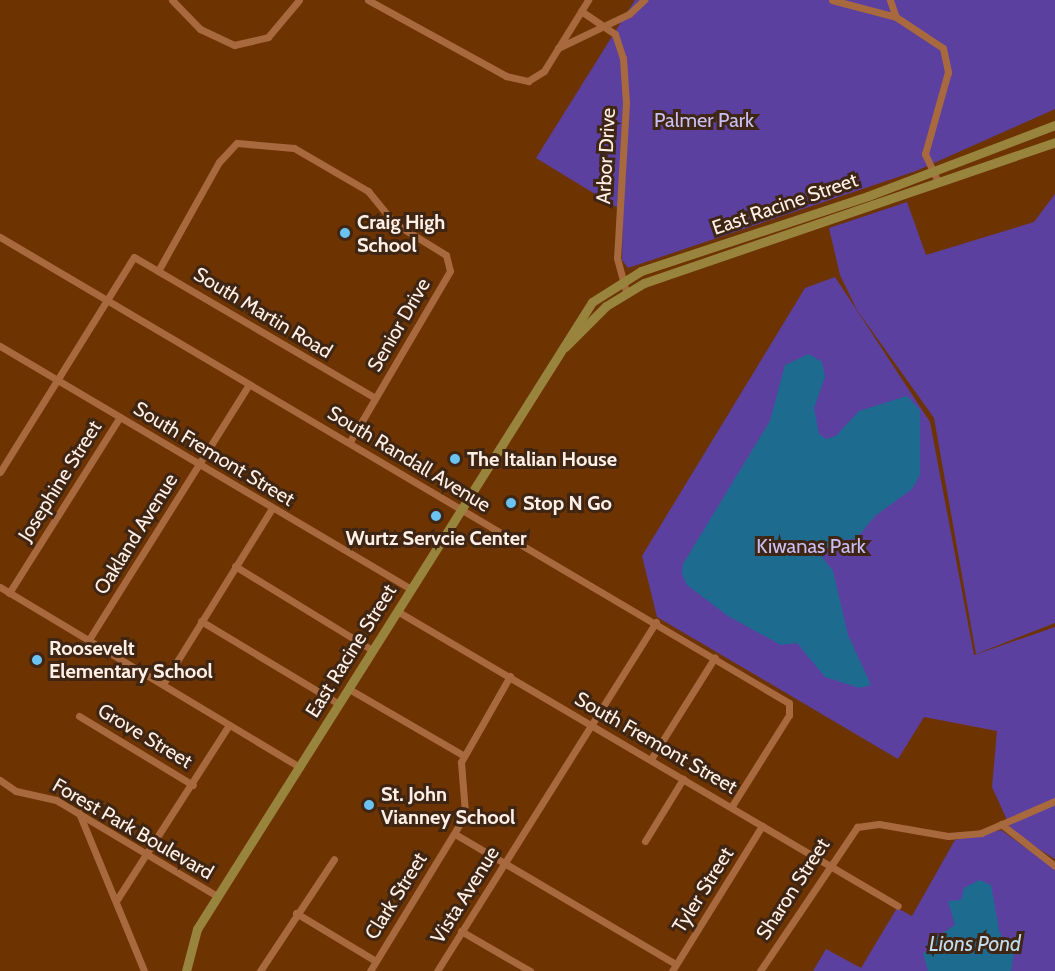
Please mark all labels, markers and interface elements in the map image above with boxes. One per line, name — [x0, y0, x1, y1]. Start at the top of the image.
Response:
street label: Arbor Drive — [591, 107, 621, 205]
park label: Palmer Park — [654, 108, 754, 132]
street label: East Racine Street — [709, 168, 861, 240]
place label: Craig High School — [357, 210, 445, 257]
marker: Craig High School — [338, 226, 352, 240]
street label: South Martin Road — [189, 262, 337, 364]
street label: Senior Drive — [363, 274, 435, 376]
street label: South Fremont Street — [129, 397, 299, 511]
street label: South Randall Avenue — [323, 401, 495, 517]
street label: Josephine Street — [13, 416, 107, 546]
place label: The Italian House — [467, 447, 617, 471]
marker: The Italian House — [448, 452, 462, 466]
street label: Oakland Avenue — [89, 469, 183, 599]
place label: Stop N Go — [523, 491, 612, 515]
marker: Stop N Go — [504, 496, 518, 510]
marker: Wurtz Servcie Center — [429, 509, 443, 523]
place label: Wurtz Servcie Center — [345, 526, 527, 550]
park label: Kiwanas Park — [756, 534, 866, 558]
street label: East Racine Street — [300, 580, 402, 722]
place label: Roosevelt Elementary School — [49, 636, 213, 683]
marker: Roosevelt Elementary School — [30, 653, 44, 667]
street label: South Fremont Street — [571, 687, 741, 799]
street label: Grove Street — [93, 698, 197, 774]
street label: Forest Park Boulevard — [48, 773, 218, 885]
place label: St. John Vianney School — [381, 782, 515, 829]
marker: St. John Vianney School — [362, 798, 376, 812]
street label: Sharon Street — [751, 834, 835, 944]
street label: Vista Avenue — [426, 842, 504, 948]
street label: Tyler Street — [667, 843, 739, 937]
street label: Clark Street — [360, 848, 432, 944]
water label: Lions Pond — [929, 931, 1021, 957]

